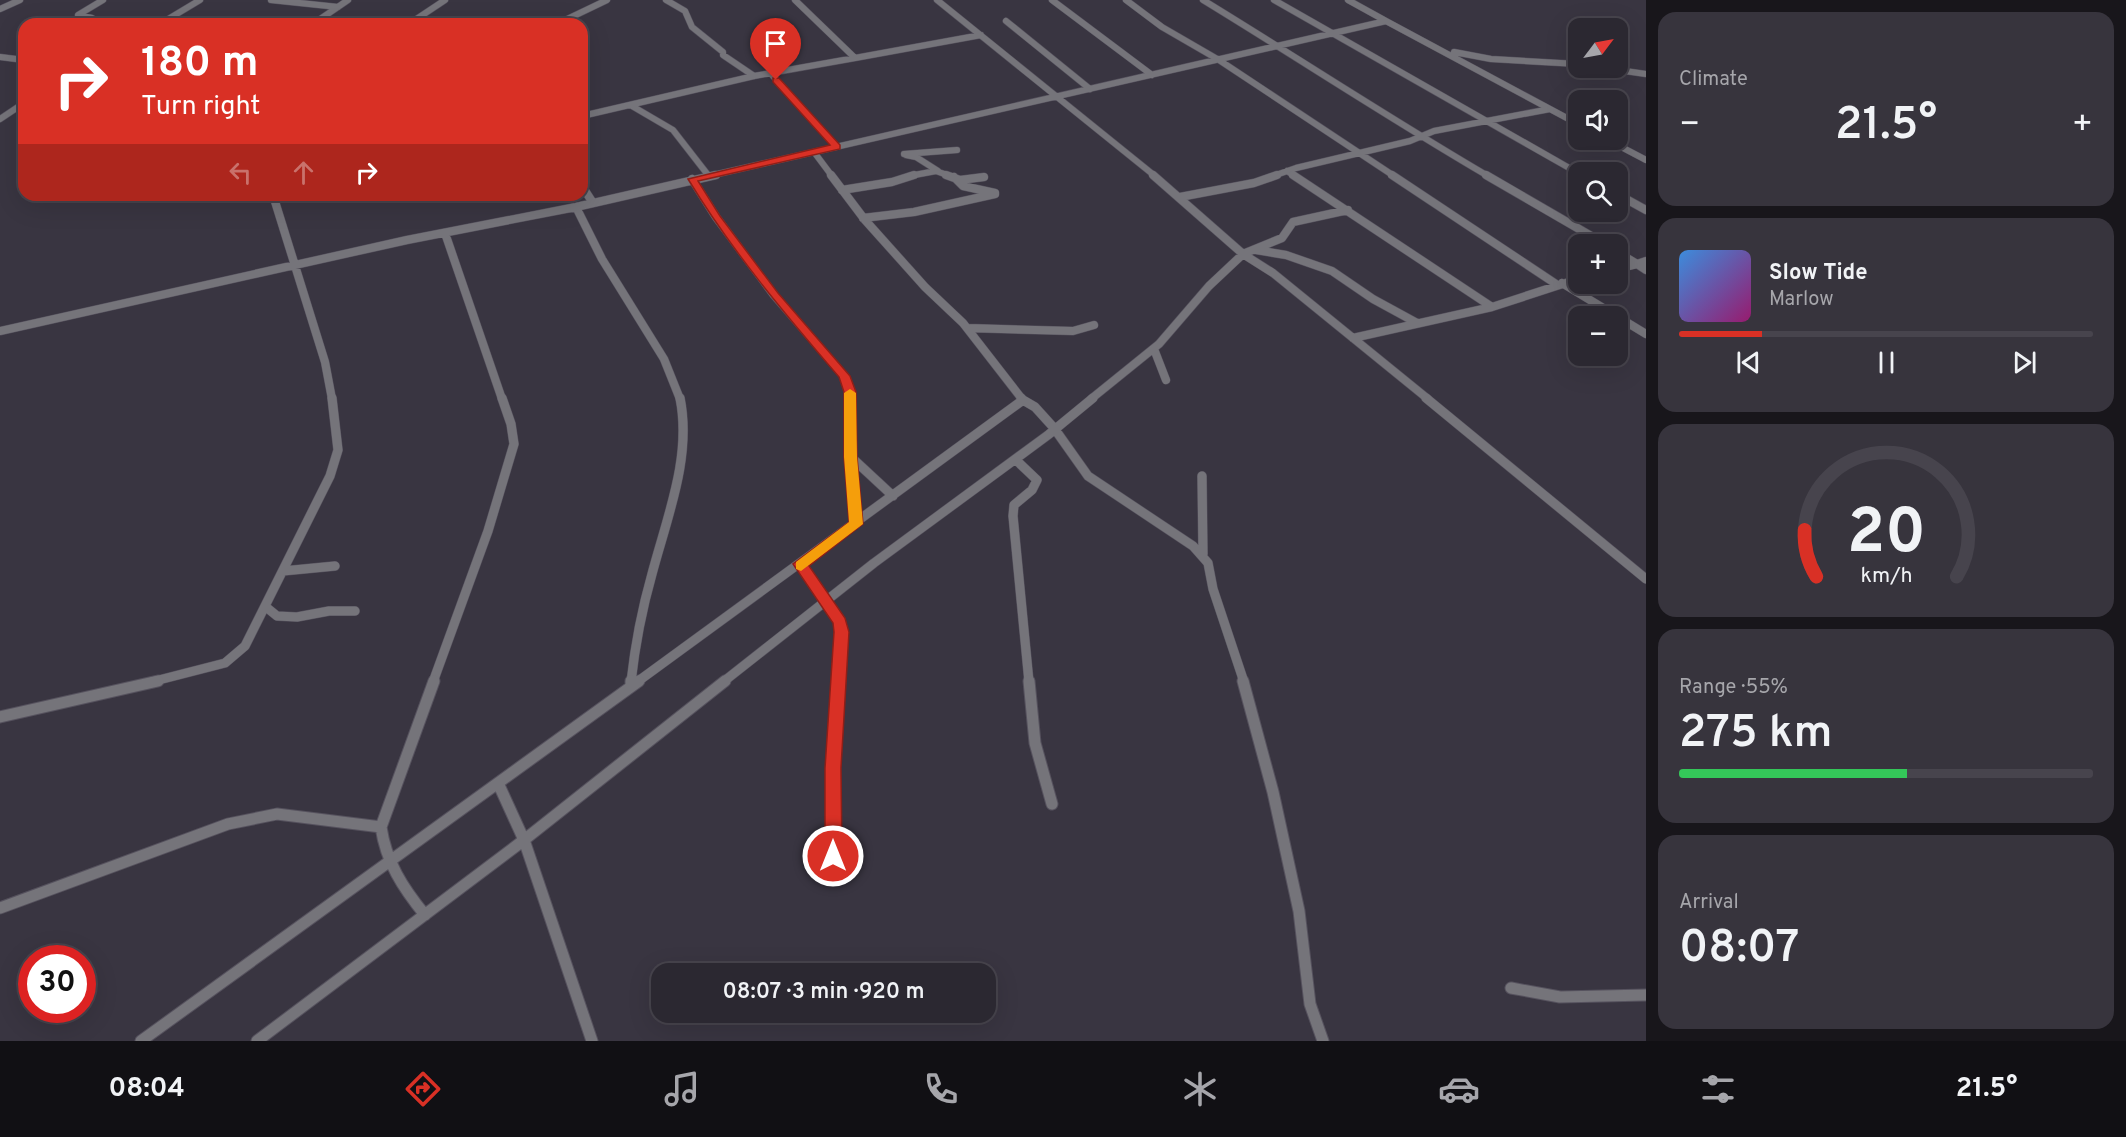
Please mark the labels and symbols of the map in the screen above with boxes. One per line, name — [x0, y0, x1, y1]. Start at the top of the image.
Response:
pin — [750, 18, 801, 80]
north arrow — [1568, 18, 1628, 78]
position arrow — [801, 824, 865, 888]
speed limit sign: 30 — [18, 945, 96, 1023]

